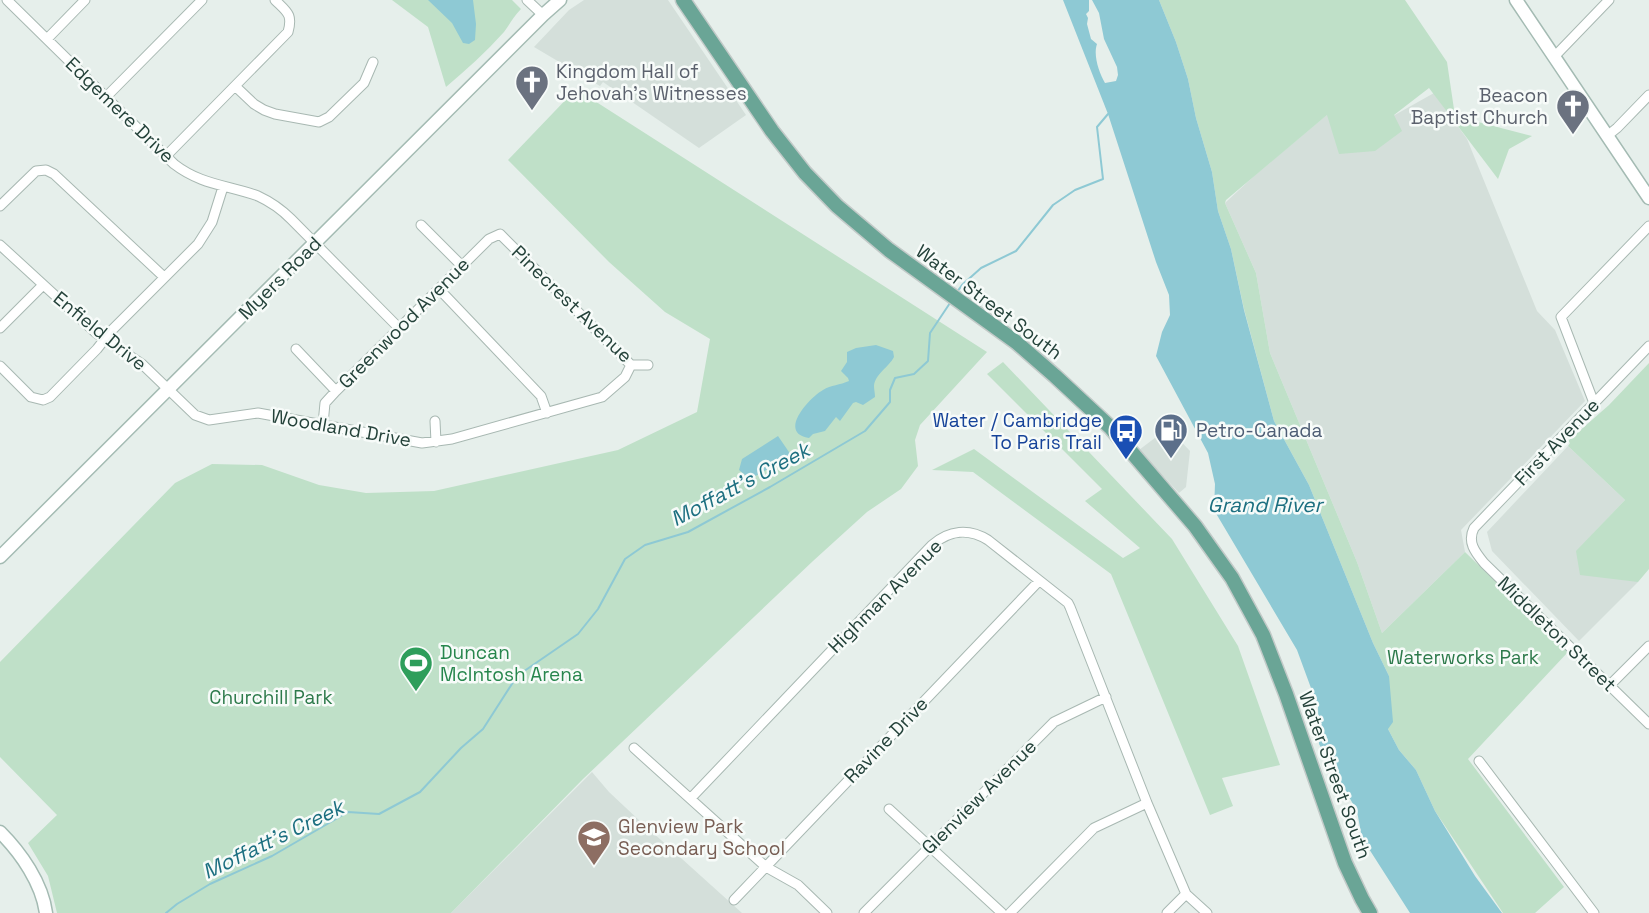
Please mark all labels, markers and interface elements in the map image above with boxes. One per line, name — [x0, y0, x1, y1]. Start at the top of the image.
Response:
street label: Edgemere Drive — [60, 52, 180, 168]
place label: Kingdom Hall of Jehovah's Witnesses — [556, 59, 747, 106]
church icon: Kingdom Hall of Jehovah's Witnesses — [513, 63, 551, 112]
place label: Beacon Baptist Church — [1411, 83, 1548, 130]
church icon: Beacon Baptist Church — [1554, 87, 1592, 136]
street label: Myers Road — [233, 231, 327, 325]
street label: Water Street South — [911, 239, 1067, 365]
street label: Pinecrest Avenue — [506, 240, 638, 368]
street label: Greenwood Avenue — [333, 252, 475, 394]
street label: Enfield Drive — [48, 286, 152, 376]
street label: First Avenue — [1509, 393, 1605, 491]
street label: Woodland Drive — [269, 403, 413, 453]
place label: Water / Cambridge To Paris Trail — [932, 408, 1102, 455]
fuel station icon: Petro-Canada — [1152, 411, 1190, 460]
bus stop icon: Water / Cambridge To Paris Trail — [1107, 412, 1145, 461]
place label: Petro-Canada — [1196, 418, 1323, 443]
water label: Moffatt's Creek — [666, 435, 817, 532]
water label: Grand River — [1208, 491, 1325, 518]
street label: Highman Avenue — [823, 534, 947, 658]
street label: Middleton Street — [1492, 571, 1622, 697]
place label: Duncan McIntosh Arena — [440, 640, 583, 687]
sports icon: Duncan McIntosh Arena — [397, 644, 435, 693]
park label: Waterworks Park — [1387, 645, 1539, 670]
park label: Churchill Park — [209, 685, 333, 710]
street label: Water Street South — [1293, 688, 1377, 862]
street label: Ravine Drive — [839, 692, 933, 788]
street label: Glenview Avenue — [916, 734, 1042, 860]
water label: Moffatt's Creek — [198, 792, 351, 885]
place label: Glenview Park Secondary School — [618, 814, 785, 861]
school or university icon: Glenview Park Secondary School — [575, 818, 613, 867]

